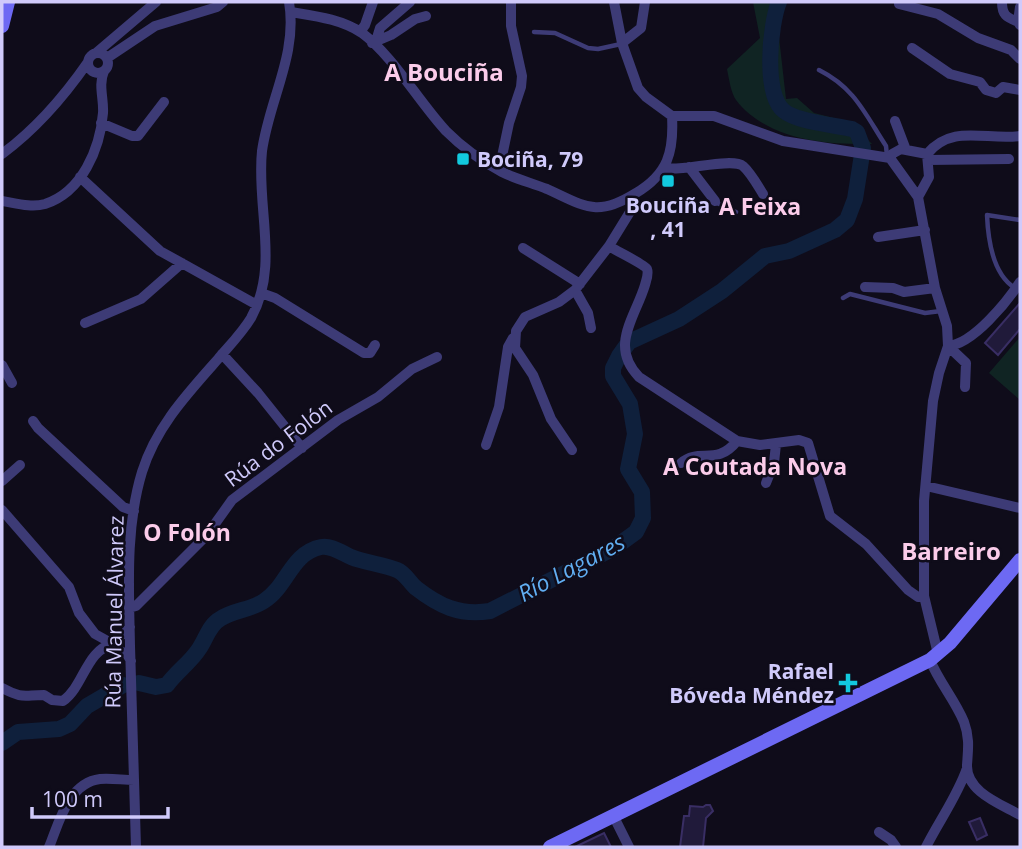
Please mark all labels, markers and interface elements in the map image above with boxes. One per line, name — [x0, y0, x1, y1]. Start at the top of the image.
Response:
district label: A Bouciña — [384, 55, 504, 88]
place label: Bociña, 79 — [477, 145, 583, 173]
marker: Bociña, 79 — [455, 151, 471, 167]
marker: Bouciña , 41 — [660, 173, 676, 189]
district label: A Feixa — [719, 190, 801, 222]
place label: Bouciña , 41 — [626, 191, 710, 243]
street label: Rúa do Folón — [218, 393, 338, 493]
district label: A Coutada Nova — [663, 450, 847, 482]
street label: Rúa Manuel Álvarez — [98, 515, 130, 709]
district label: O Folón — [143, 516, 231, 548]
water label: Río Lagares — [512, 525, 630, 609]
district label: Barreiro — [901, 534, 1001, 567]
place label: Rafael Bóveda Méndez — [669, 657, 834, 709]
marker: Rafael Bóveda Méndez — [840, 675, 856, 691]
scale bar — [32, 776, 168, 820]
text: 100 m — [42, 785, 103, 813]

